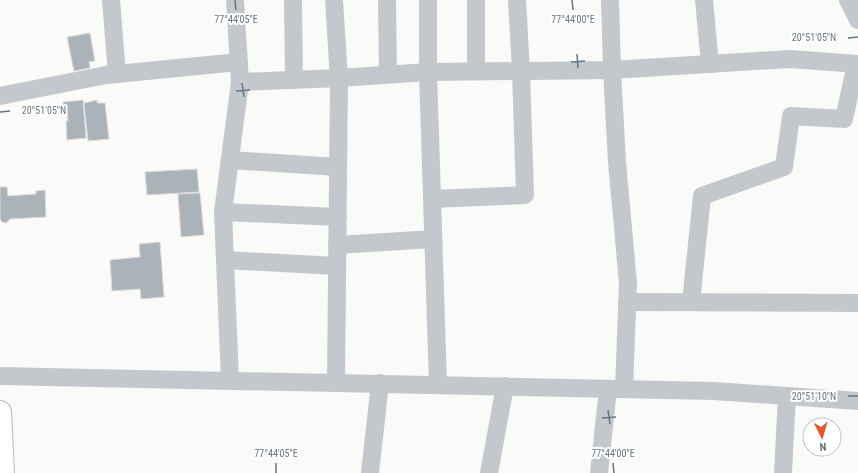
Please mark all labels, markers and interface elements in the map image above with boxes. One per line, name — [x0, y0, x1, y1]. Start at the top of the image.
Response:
text: 77°44'05"E — [214, 14, 258, 25]
text: 77°44'00"E — [551, 14, 595, 25]
text: 20°51'05"N — [792, 32, 836, 43]
text: 20°51'05"N — [22, 105, 66, 116]
text: 20°51'10"N — [792, 391, 836, 402]
north arrow — [802, 417, 842, 457]
text: N — [819, 440, 827, 453]
text: 77°44'05"E — [254, 448, 298, 459]
text: 77°44'00"E — [591, 448, 635, 459]

